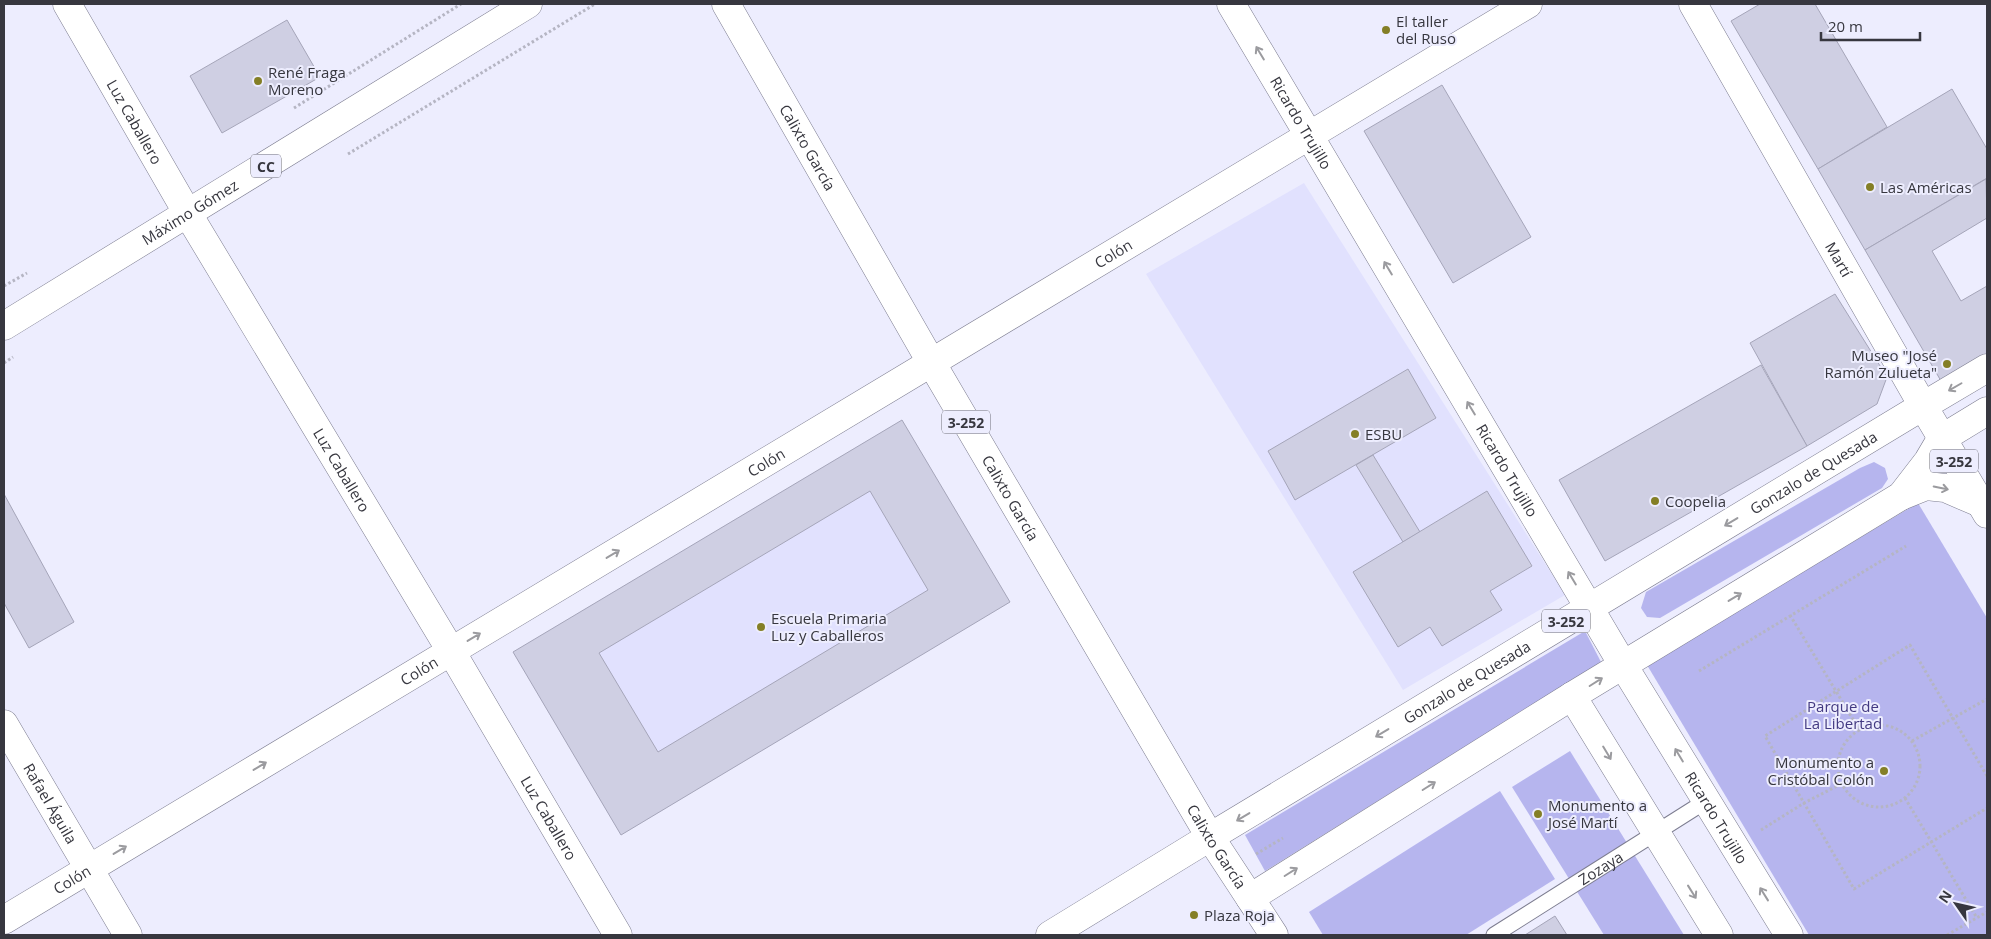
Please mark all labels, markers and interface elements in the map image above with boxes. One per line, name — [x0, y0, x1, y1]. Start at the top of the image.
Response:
scale bar — [1821, 10, 1920, 42]
place label: El taller del Ruso — [1396, 11, 1456, 48]
text: 20 m — [1828, 16, 1863, 36]
marker: El taller del Ruso — [1380, 24, 1392, 36]
one-way arrow — [1255, 47, 1265, 61]
place label: René Fraga Moreno — [268, 62, 346, 99]
street label: Ricardo Trujillo — [1266, 73, 1337, 173]
marker: René Fraga Moreno — [252, 75, 264, 87]
street label: Luz Caballero — [103, 76, 167, 168]
street label: Calixto García — [775, 100, 841, 194]
road number: CC — [251, 154, 281, 178]
street label: Máximo Gómez — [138, 175, 242, 249]
place label: Las Américas — [1880, 177, 1972, 197]
marker: Las Américas — [1864, 181, 1876, 193]
street label: Colón — [1091, 234, 1136, 272]
street label: Martí — [1821, 238, 1858, 281]
one-way arrow — [1382, 262, 1392, 276]
place label: Museo "José Ramón Zulueta" — [1825, 345, 1937, 382]
marker: Museo "José Ramón Zulueta" — [1941, 358, 1953, 370]
one-way arrow — [1948, 383, 1962, 393]
one-way arrow — [1465, 402, 1475, 416]
road number: 3-252 — [942, 411, 990, 434]
street label: Ricardo Trujillo — [1472, 420, 1543, 520]
street label: Luz Caballero — [309, 424, 375, 516]
place label: ESBU — [1365, 424, 1402, 444]
street label: Gonzalo de Quesada — [1746, 426, 1881, 518]
marker: ESBU — [1349, 428, 1361, 440]
street label: Colón — [743, 443, 788, 481]
road number: 3-252 — [1930, 450, 1978, 472]
street label: Calixto García — [978, 451, 1044, 544]
one-way arrow — [1933, 484, 1949, 494]
place label: Coopelia — [1665, 491, 1726, 511]
marker: Coopelia — [1649, 495, 1661, 507]
one-way arrow — [1724, 517, 1738, 527]
one-way arrow — [606, 548, 620, 558]
one-way arrow — [1566, 571, 1576, 585]
one-way arrow — [1728, 592, 1742, 602]
place label: Escuela Primaria Luz y Caballeros — [771, 608, 887, 645]
road number: 3-252 — [1542, 610, 1590, 632]
marker: Escuela Primaria Luz y Caballeros — [755, 621, 767, 633]
one-way arrow — [466, 632, 480, 642]
street label: Gonzalo de Quesada — [1399, 636, 1534, 728]
street label: Colón — [396, 652, 441, 690]
one-way arrow — [1589, 676, 1603, 686]
park label: Parque de La Libertad — [1804, 696, 1882, 733]
one-way arrow — [1376, 728, 1390, 738]
one-way arrow — [1602, 746, 1612, 760]
one-way arrow — [1673, 749, 1683, 763]
place label: Monumento a Cristóbal Colón — [1767, 752, 1874, 789]
street label: Rafael Águila — [19, 759, 82, 847]
one-way arrow — [252, 761, 266, 771]
marker: Monumento a Cristóbal Colón — [1878, 765, 1890, 777]
street label: Ricardo Trujillo — [1681, 768, 1753, 867]
street label: Luz Caballero — [517, 772, 582, 864]
one-way arrow — [1421, 781, 1435, 791]
place label: Monumento a José Martí — [1546, 795, 1647, 832]
street label: Calixto García — [1183, 800, 1251, 892]
marker: Monumento a José Martí — [1532, 808, 1544, 820]
one-way arrow — [1237, 813, 1251, 823]
one-way arrow — [113, 844, 127, 854]
street label: Zozaya — [1575, 846, 1627, 889]
street label: Colón — [49, 860, 94, 898]
one-way arrow — [1284, 867, 1298, 877]
north arrow — [1931, 879, 1981, 929]
one-way arrow — [1687, 884, 1697, 898]
text: N — [1934, 886, 1956, 906]
one-way arrow — [1758, 887, 1768, 901]
place label: Plaza Roja — [1204, 905, 1275, 925]
marker: Plaza Roja — [1188, 909, 1200, 921]

